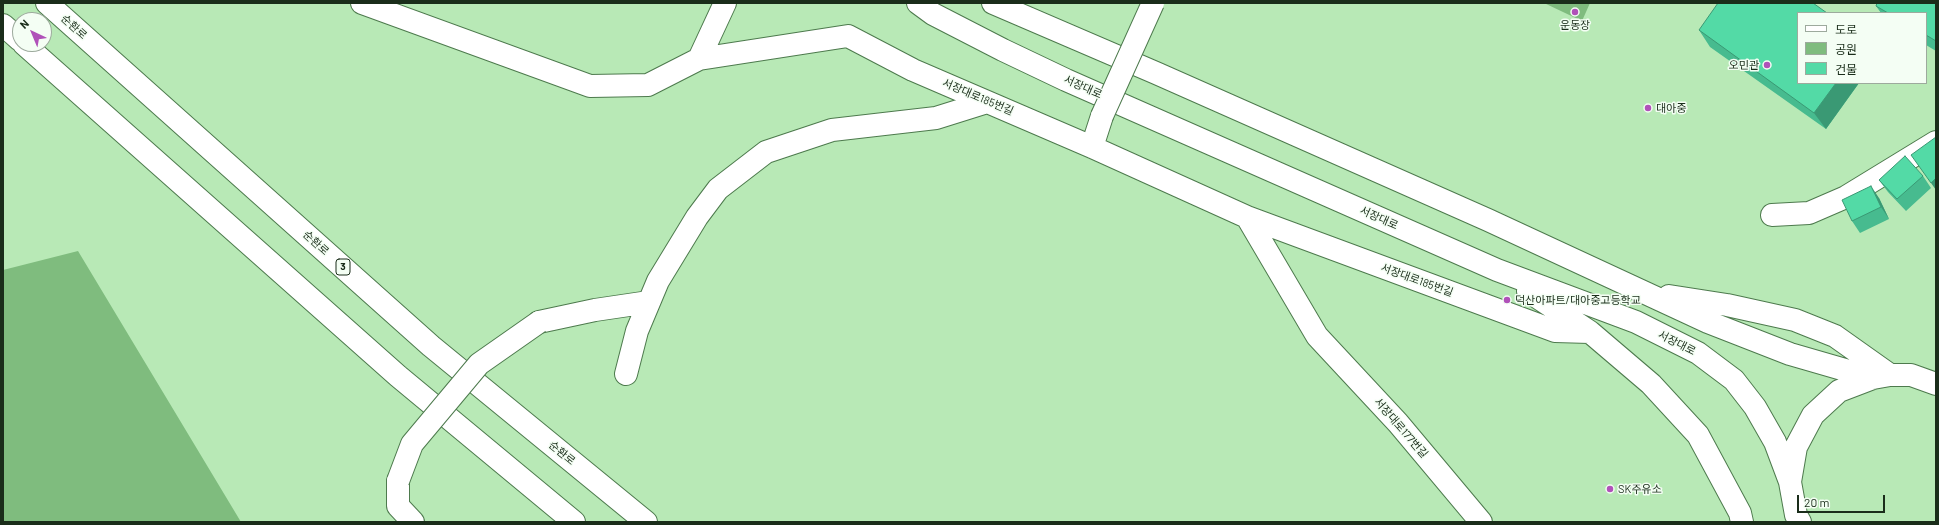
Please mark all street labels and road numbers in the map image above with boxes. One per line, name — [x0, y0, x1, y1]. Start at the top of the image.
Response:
street label: 순환로 — [58, 12, 90, 42]
street label: 서장대로 — [1062, 73, 1104, 101]
street label: 서장대로185번길 — [940, 76, 1016, 118]
street label: 서장대로 — [1358, 204, 1400, 232]
street label: 순환로 — [300, 228, 332, 258]
road number: 3 — [336, 259, 350, 275]
street label: 서장대로185번길 — [1379, 261, 1455, 299]
street label: 서장대로 — [1656, 328, 1698, 358]
street label: 서장대로177번길 — [1371, 395, 1431, 461]
street label: 순환로 — [546, 438, 578, 468]

